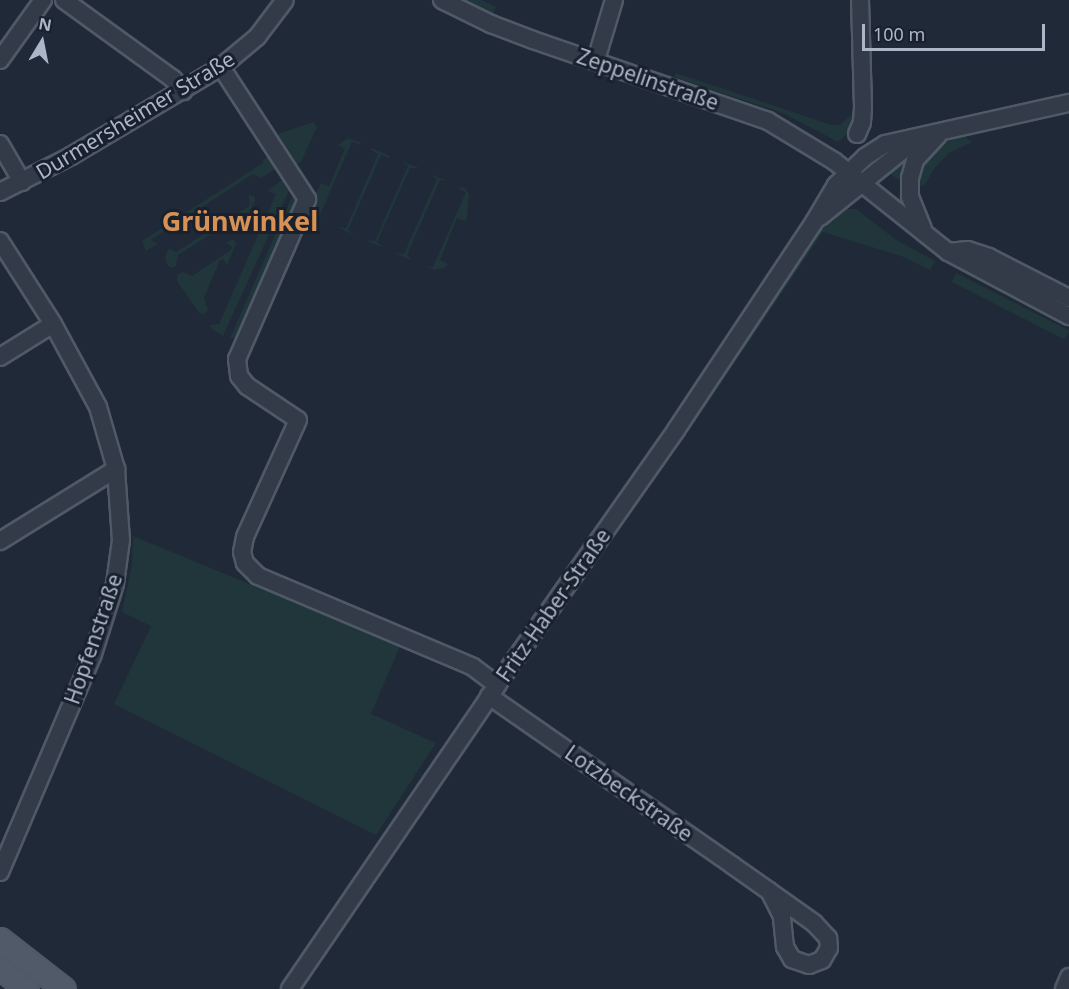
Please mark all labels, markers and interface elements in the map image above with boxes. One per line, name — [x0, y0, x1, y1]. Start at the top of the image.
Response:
north arrow — [12, 12, 72, 72]
text: N — [37, 12, 53, 36]
scale bar — [865, 12, 1048, 50]
text: 100 m — [873, 22, 925, 46]
street label: Zeppelinstraße — [574, 43, 722, 115]
street label: Durmersheimer Straße — [31, 46, 239, 184]
district label: Grünwinkel — [162, 205, 318, 237]
street label: Fritz-Haber-Straße — [491, 524, 615, 686]
street label: Hopfenstraße — [59, 571, 127, 707]
street label: Lotzbeckstraße — [560, 740, 698, 846]

